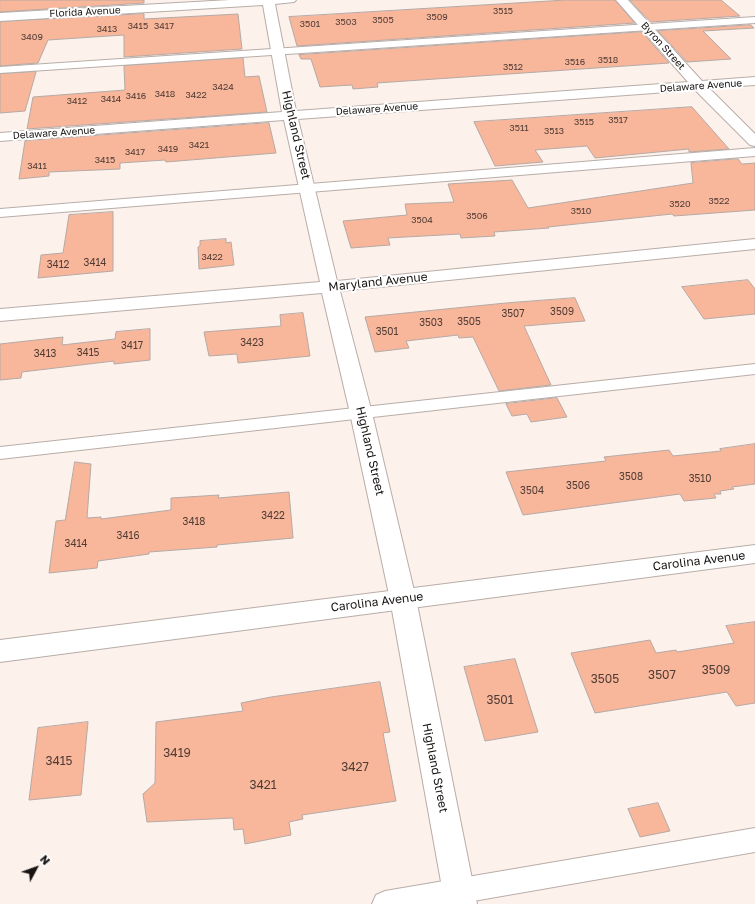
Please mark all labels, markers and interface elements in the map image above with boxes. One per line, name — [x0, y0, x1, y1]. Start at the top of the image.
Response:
street label: Florida Avenue — [49, 4, 121, 20]
house number: 3515 — [493, 6, 513, 16]
house number: 3509 — [426, 12, 448, 22]
house number: 3505 — [372, 15, 394, 25]
house number: 3503 — [335, 17, 357, 27]
house number: 3501 — [300, 19, 320, 29]
street label: Byron Street — [638, 20, 688, 72]
house number: 3415 — [128, 21, 148, 31]
house number: 3417 — [154, 21, 174, 31]
house number: 3413 — [97, 24, 117, 34]
house number: 3409 — [21, 32, 43, 42]
house number: 3518 — [598, 55, 618, 65]
house number: 3516 — [565, 57, 585, 67]
house number: 3512 — [503, 62, 523, 72]
street label: Delaware Avenue — [659, 77, 743, 95]
house number: 3424 — [212, 82, 234, 92]
house number: 3418 — [155, 89, 175, 99]
street label: Highland Street — [279, 89, 313, 181]
house number: 3422 — [185, 90, 207, 100]
house number: 3416 — [126, 91, 146, 101]
house number: 3414 — [101, 94, 121, 104]
house number: 3412 — [67, 96, 87, 106]
street label: Delaware Avenue — [335, 100, 419, 118]
house number: 3517 — [608, 115, 628, 125]
house number: 3515 — [574, 117, 594, 127]
house number: 3511 — [509, 123, 529, 133]
street label: Delaware Avenue — [12, 124, 96, 142]
house number: 3513 — [544, 126, 564, 136]
house number: 3421 — [189, 140, 209, 150]
house number: 3419 — [158, 144, 178, 154]
house number: 3417 — [125, 147, 145, 157]
house number: 3415 — [95, 155, 115, 165]
house number: 3411 — [27, 161, 47, 171]
house number: 3522 — [709, 196, 729, 206]
house number: 3520 — [669, 199, 691, 209]
house number: 3510 — [571, 206, 591, 216]
house number: 3506 — [466, 211, 488, 221]
house number: 3504 — [411, 215, 433, 225]
house number: 3422 — [201, 252, 223, 262]
house number: 3414 — [84, 257, 106, 269]
house number: 3412 — [47, 259, 69, 271]
street label: Maryland Avenue — [328, 270, 428, 294]
house number: 3509 — [550, 306, 574, 318]
house number: 3507 — [501, 308, 525, 320]
house number: 3505 — [457, 316, 481, 328]
house number: 3503 — [419, 317, 443, 329]
house number: 3501 — [376, 326, 398, 338]
house number: 3423 — [240, 337, 264, 349]
house number: 3417 — [121, 340, 143, 352]
house number: 3415 — [77, 347, 99, 359]
house number: 3413 — [34, 348, 56, 360]
street label: Highland Street — [353, 405, 387, 497]
house number: 3508 — [619, 471, 643, 483]
house number: 3510 — [689, 473, 711, 485]
house number: 3506 — [566, 480, 590, 492]
house number: 3504 — [520, 485, 544, 497]
house number: 3422 — [261, 510, 285, 522]
house number: 3418 — [183, 516, 205, 528]
house number: 3416 — [117, 530, 139, 542]
house number: 3414 — [65, 538, 87, 550]
street label: Carolina Avenue — [652, 548, 746, 574]
street label: Carolina Avenue — [330, 589, 424, 615]
house number: 3509 — [702, 663, 730, 677]
house number: 3507 — [648, 668, 676, 682]
house number: 3505 — [591, 672, 619, 686]
house number: 3501 — [486, 693, 514, 707]
street label: Highland Street — [419, 722, 451, 814]
house number: 3419 — [163, 746, 191, 760]
house number: 3415 — [45, 754, 73, 768]
house number: 3427 — [341, 760, 369, 774]
house number: 3421 — [249, 778, 277, 792]
north arrow — [16, 848, 56, 888]
text: N — [38, 852, 53, 867]

